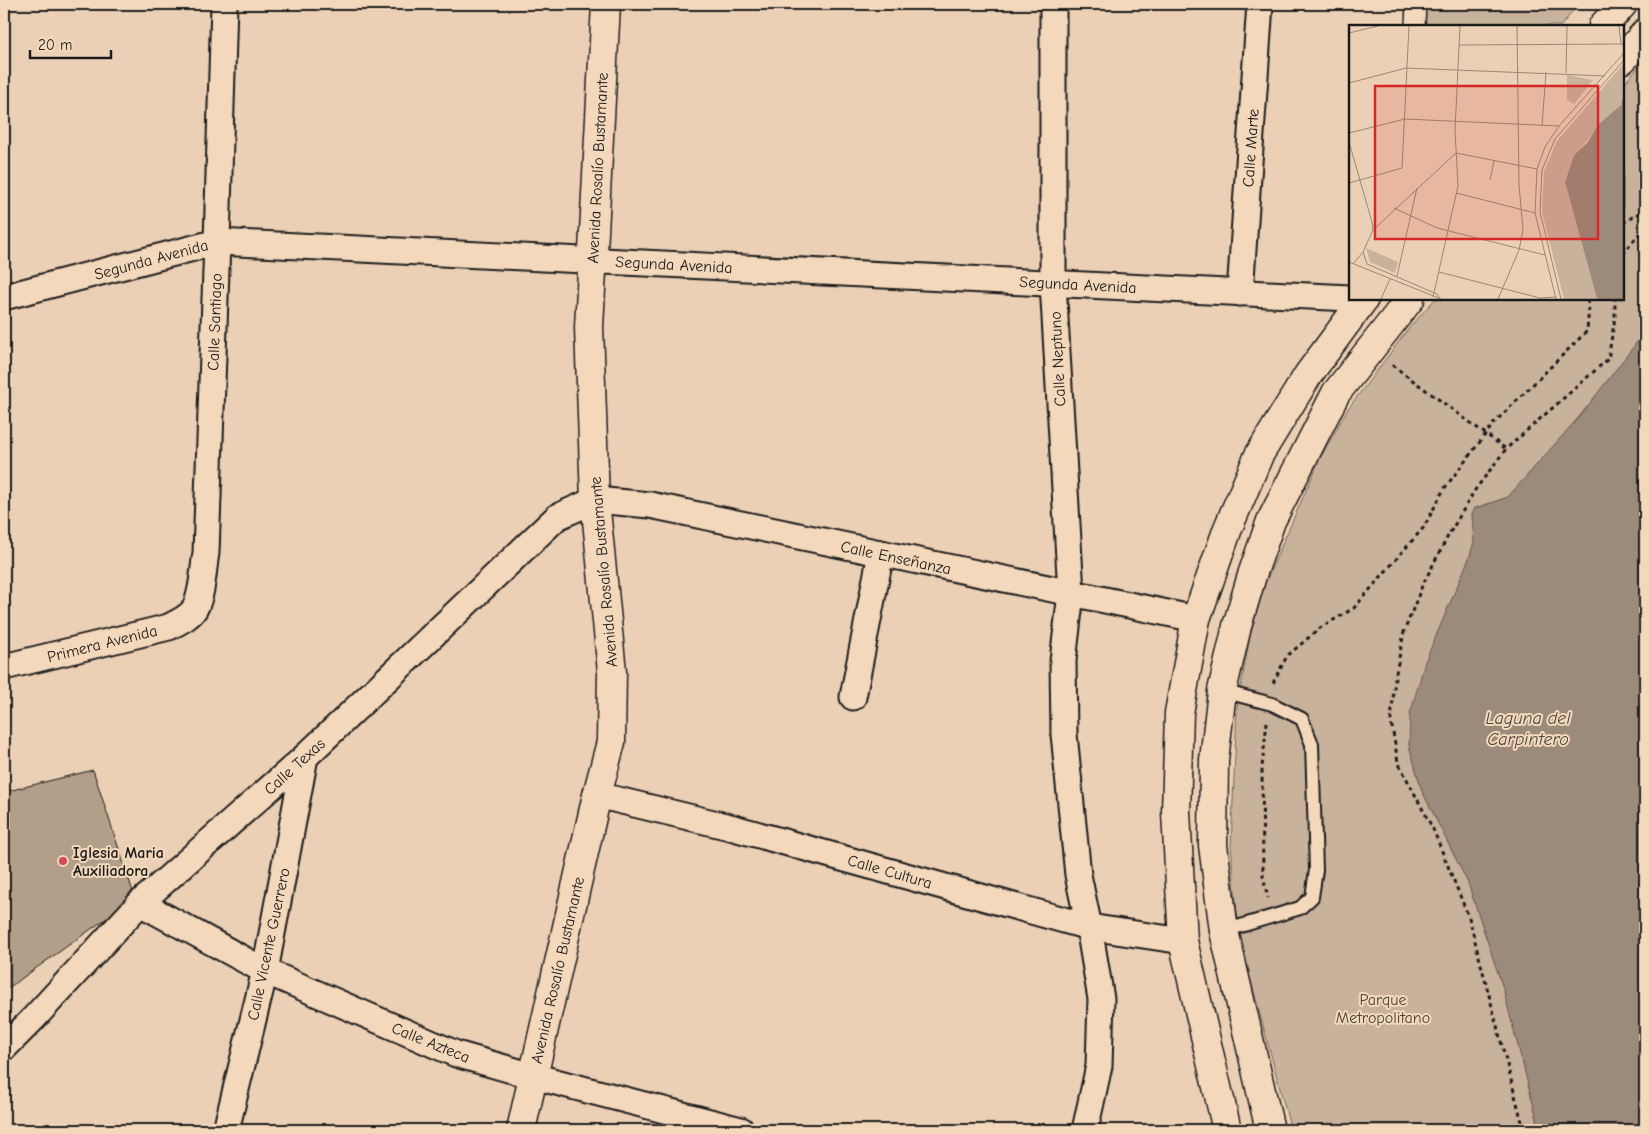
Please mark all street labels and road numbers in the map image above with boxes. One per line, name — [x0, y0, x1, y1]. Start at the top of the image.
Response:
street label: Avenida Rosalío Bustamante — [584, 72, 612, 264]
street label: Calle Marte — [1239, 108, 1263, 188]
street label: Segunda Avenida — [92, 236, 210, 284]
street label: Segunda Avenida — [615, 253, 733, 277]
street label: Calle Santiago — [204, 273, 226, 371]
street label: Segunda Avenida — [1019, 273, 1137, 297]
street label: Calle Neptuno — [1047, 311, 1069, 407]
street label: Avenida Rosalío Bustamante — [587, 476, 621, 668]
street label: Calle Enseñanza — [839, 537, 953, 578]
street label: Primera Avenida — [45, 622, 159, 666]
street label: Calle Texas — [261, 735, 329, 799]
street label: Calle Cultura — [845, 851, 934, 893]
street label: Calle Vicente Guerrero — [244, 866, 294, 1022]
street label: Avenida Rosalío Bustamante — [528, 875, 588, 1065]
street label: Calle Azteca — [389, 1019, 472, 1067]

